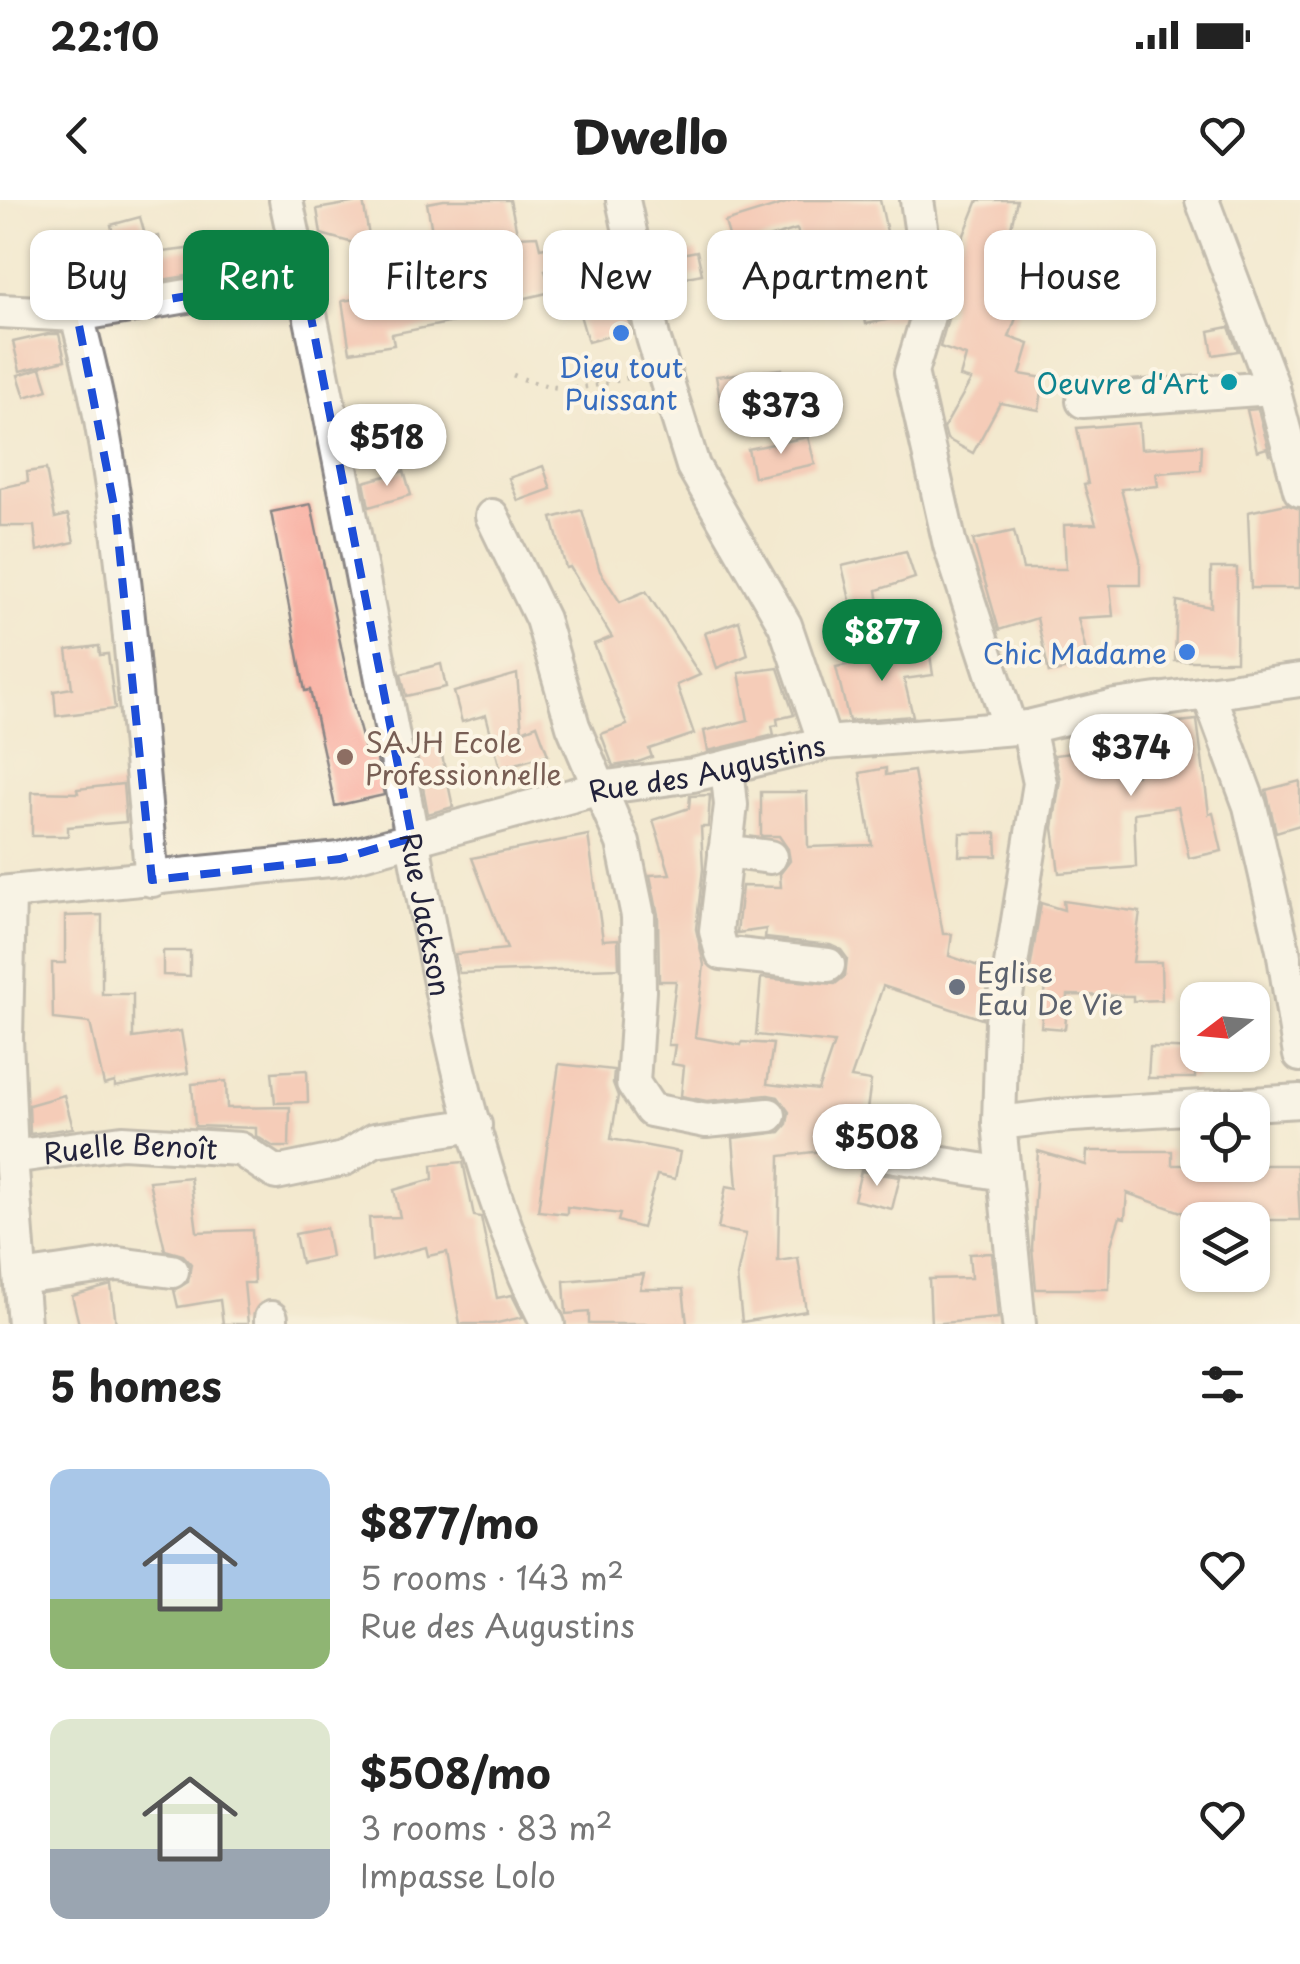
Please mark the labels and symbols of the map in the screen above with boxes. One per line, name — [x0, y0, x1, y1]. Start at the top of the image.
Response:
marker: Dieu tout Puissant — [610, 322, 632, 344]
place label: Dieu tout Puissant — [559, 345, 683, 420]
place label: Oeuvre d'Art — [1036, 361, 1209, 404]
marker: Oeuvre d'Art — [1218, 371, 1240, 393]
pin: $373 — [722, 372, 840, 457]
pin: $518 — [328, 404, 446, 489]
pin: $877 — [823, 599, 941, 684]
place label: Chic Madame — [983, 631, 1167, 674]
marker: Chic Madame — [1176, 641, 1198, 663]
pin: $374 — [1072, 714, 1190, 799]
place label: SAJH Ecole Professionnelle — [365, 720, 562, 795]
street label: Rue des Augustins — [583, 722, 829, 812]
marker: SAJH Ecole Professionnelle — [334, 746, 356, 768]
street label: Rue Jackson — [390, 829, 464, 1000]
place label: Eglise Eau De Vie — [977, 950, 1123, 1025]
marker: Eglise Eau De Vie — [946, 976, 968, 998]
north arrow — [1180, 982, 1270, 1072]
pin: $508 — [818, 1104, 936, 1189]
street label: Ruelle Benoît — [40, 1120, 219, 1174]

